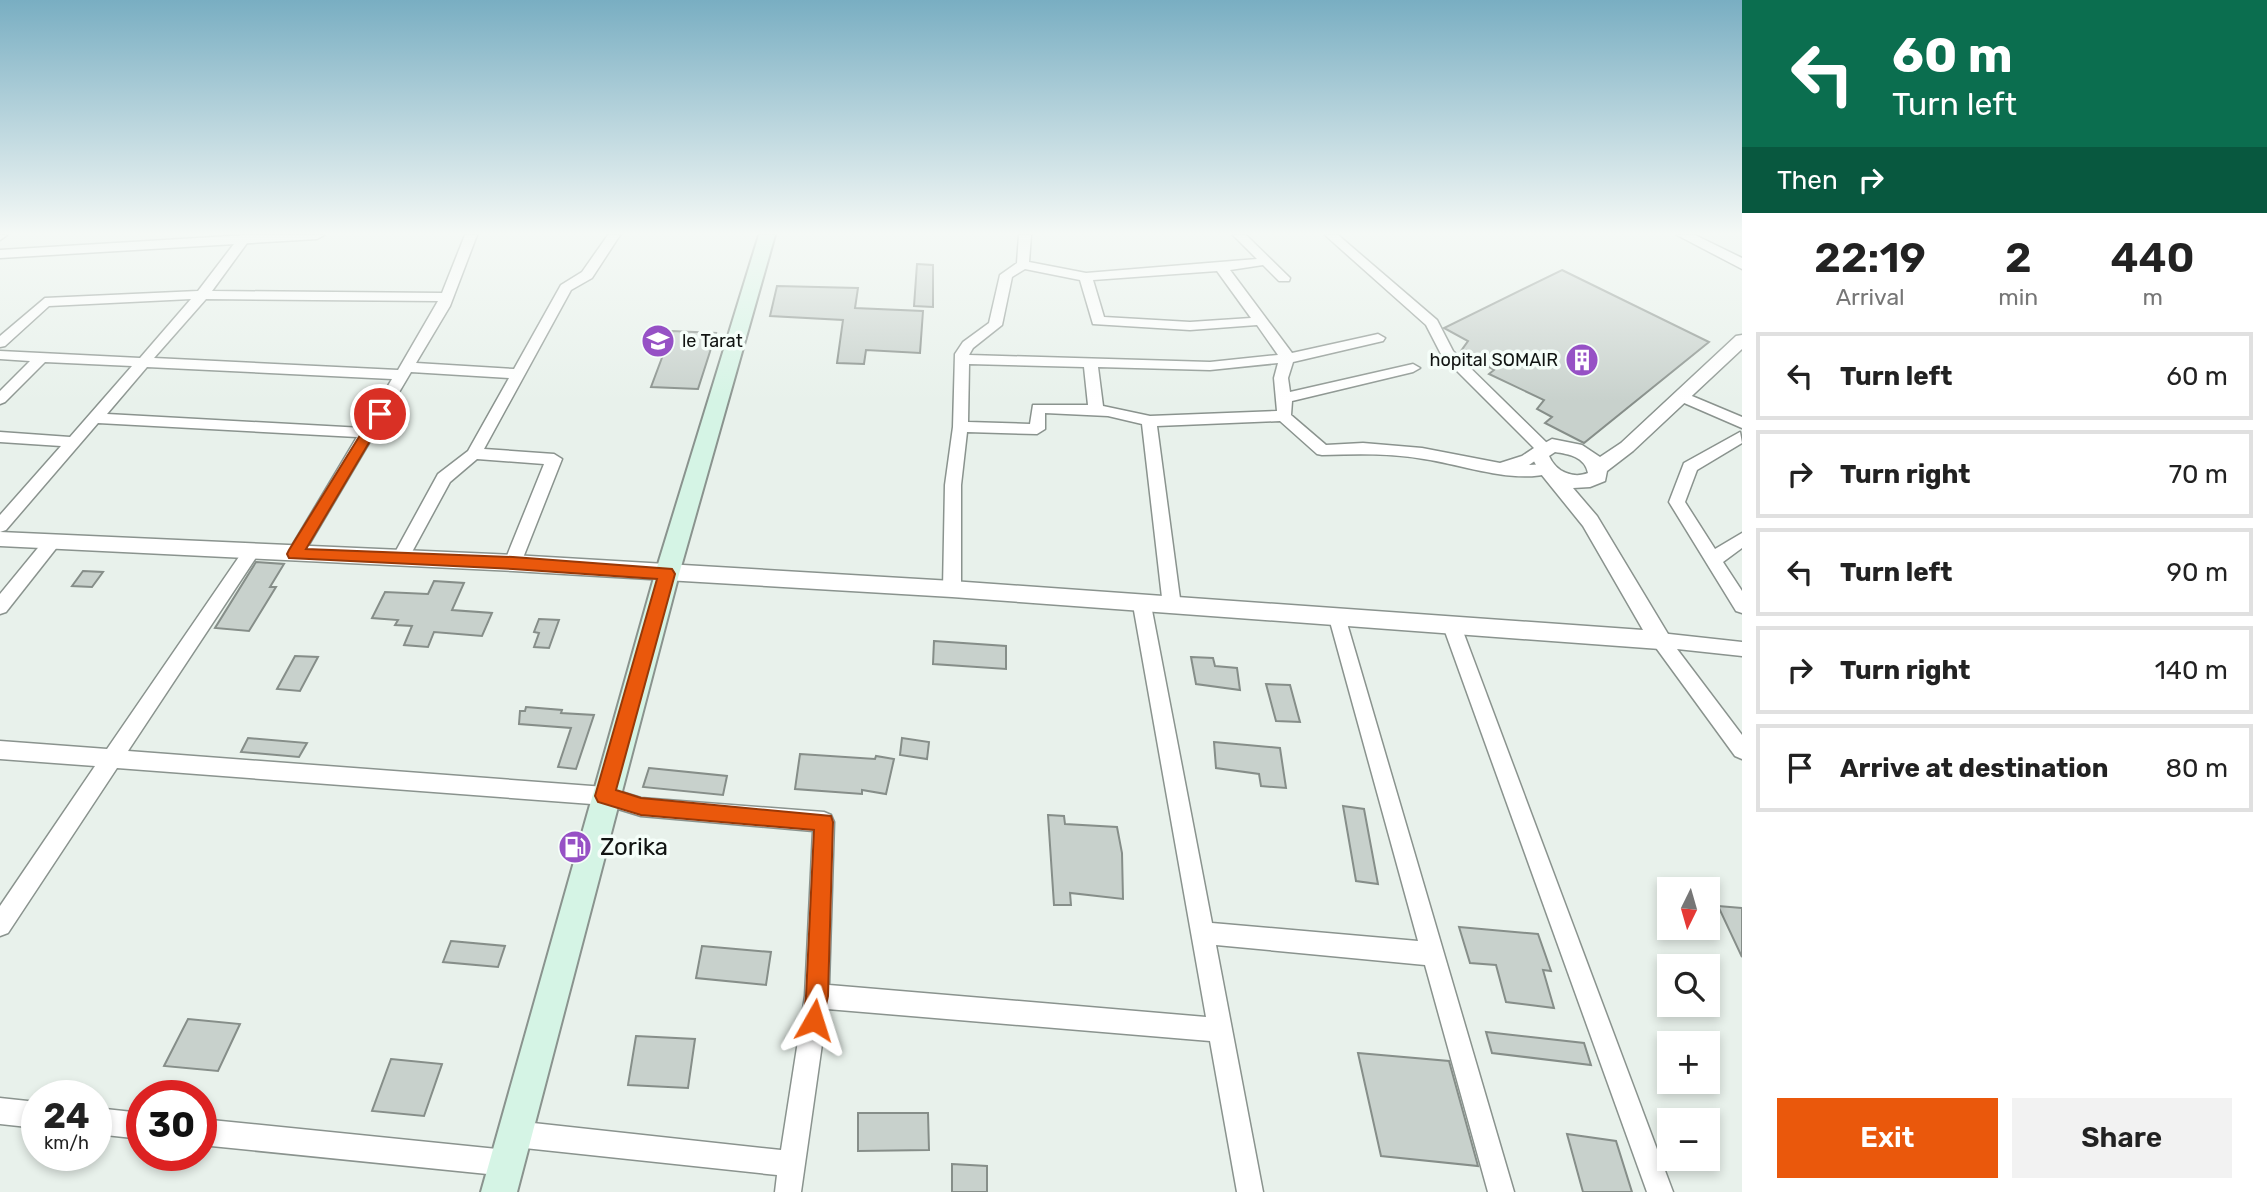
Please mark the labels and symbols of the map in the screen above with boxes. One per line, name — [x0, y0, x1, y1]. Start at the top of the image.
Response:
school or university icon: le Tarat — [639, 322, 677, 360]
place label: le Tarat — [682, 330, 743, 352]
building icon: hopital SOMAIR — [1563, 341, 1601, 379]
place label: hopital SOMAIR — [1429, 349, 1558, 371]
pin — [350, 384, 410, 444]
fuel station icon: Zorika — [556, 828, 594, 866]
place label: Zorika — [600, 833, 668, 861]
north arrow — [1657, 877, 1720, 940]
position arrow — [777, 983, 851, 1057]
speed limit sign: 30 — [126, 1080, 217, 1171]

